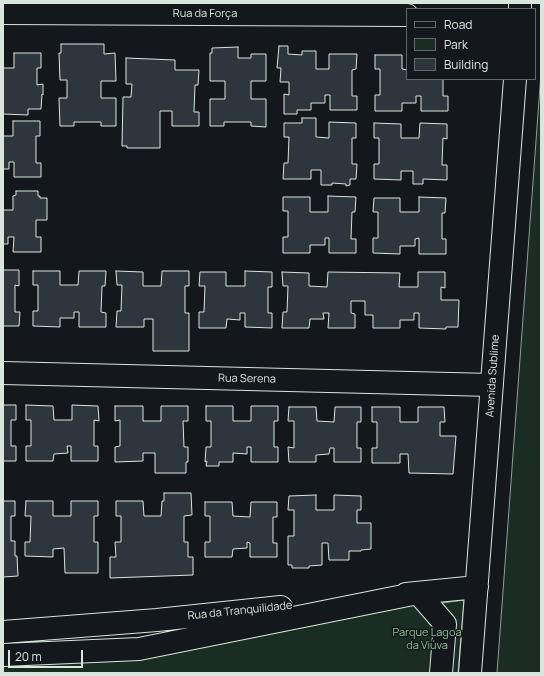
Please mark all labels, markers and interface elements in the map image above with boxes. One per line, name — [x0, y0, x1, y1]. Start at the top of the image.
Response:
street label: Rua da Força — [173, 7, 237, 21]
legend — [406, 8, 536, 80]
text: Road — [444, 16, 472, 33]
text: Park — [444, 36, 468, 53]
text: Building — [444, 56, 488, 73]
street label: Avenida Sublime — [484, 334, 502, 418]
street label: Rua Serena — [218, 372, 276, 386]
street label: Rua da Tranquilidade — [187, 599, 293, 623]
park label: Parque Lagoa da Viúva — [393, 626, 461, 652]
scale bar — [10, 642, 85, 668]
text: 20 m — [15, 648, 42, 665]

